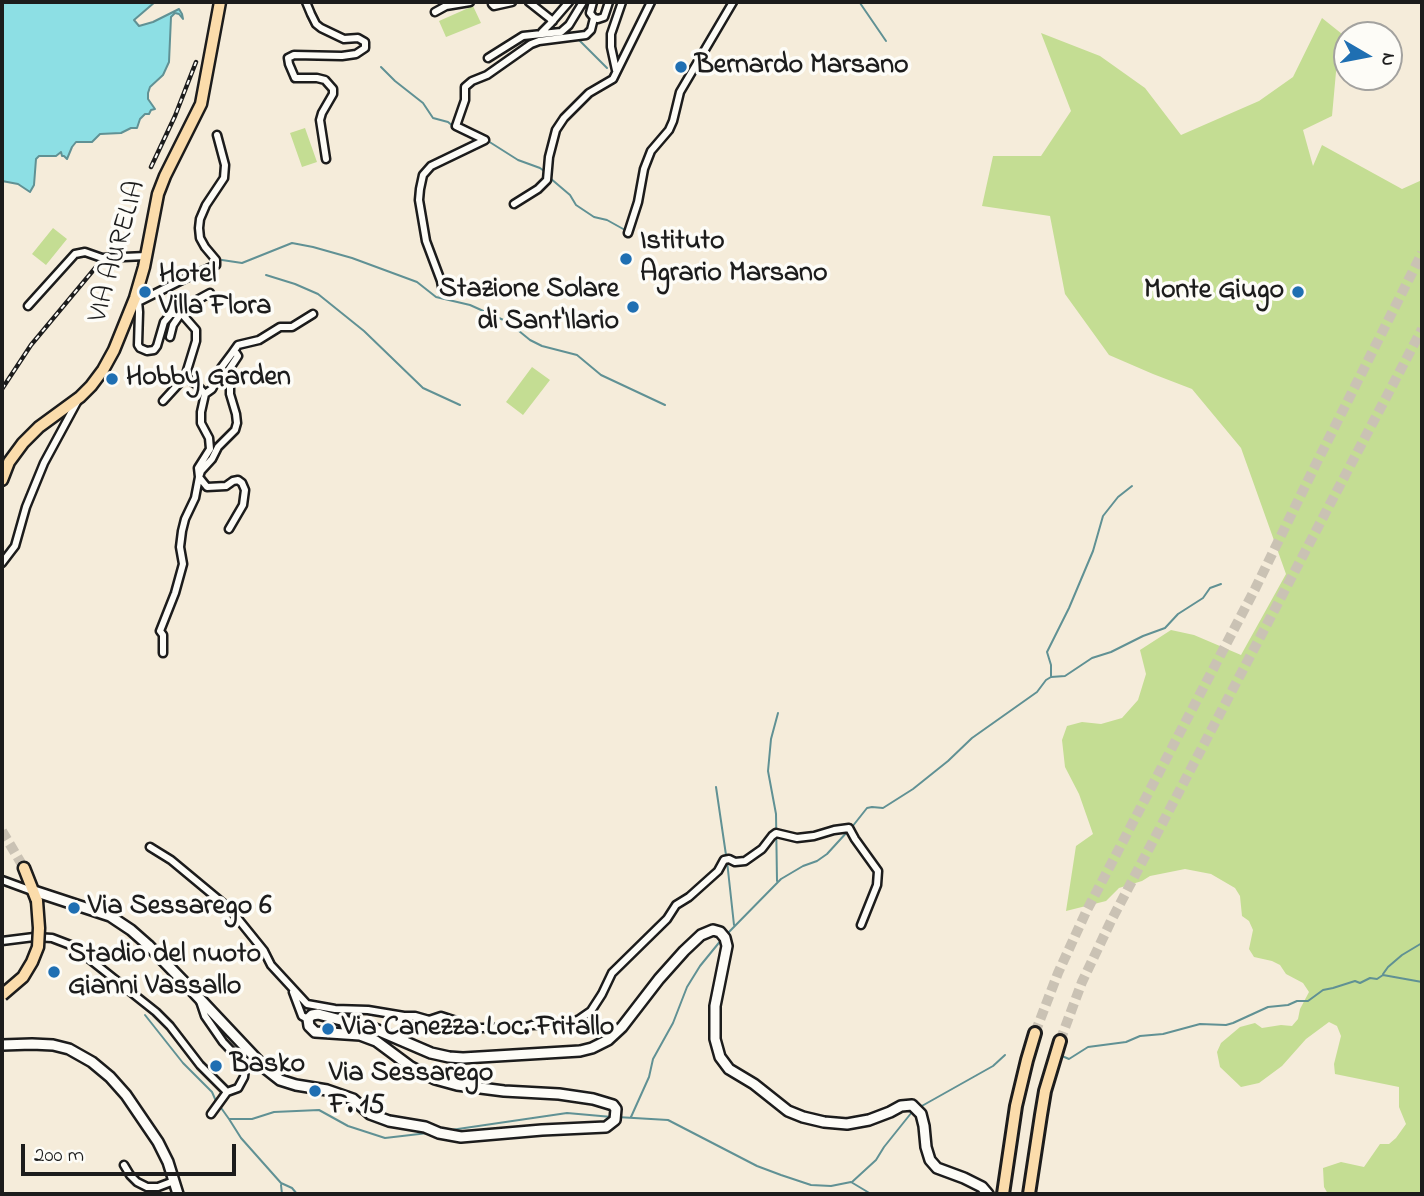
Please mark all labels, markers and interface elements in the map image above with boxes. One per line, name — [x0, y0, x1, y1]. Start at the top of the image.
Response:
north arrow — [1333, 21, 1403, 91]
place label: Bernardo Marsano — [695, 50, 908, 84]
text: N — [1373, 51, 1402, 68]
marker: Bernardo Marsano — [673, 59, 689, 75]
street label: VIA AURELIA — [83, 177, 155, 327]
place label: Istituto Agrario Marsano — [640, 226, 827, 292]
marker: Istituto Agrario Marsano — [618, 251, 634, 267]
place label: Hotel Villa Flora — [159, 259, 271, 325]
place label: Stazione Solare di Sant'Ilario — [439, 274, 619, 340]
place label: Monte Giugo — [1144, 275, 1284, 309]
marker: Hotel Villa Flora — [137, 284, 153, 300]
marker: Monte Giugo — [1290, 284, 1306, 300]
marker: Stazione Solare di Sant'Ilario — [625, 299, 641, 315]
place label: Hobby Garden — [126, 362, 291, 396]
marker: Hobby Garden — [104, 371, 120, 387]
place label: Via Sessarego 6 — [88, 891, 272, 925]
marker: Via Sessarego 6 — [66, 900, 82, 916]
place label: Stadio del nuoto Gianni Vassallo — [68, 939, 261, 1005]
marker: Stadio del nuoto Gianni Vassallo — [46, 964, 62, 980]
place label: Via Canezza Loc. Fritallo — [342, 1012, 614, 1046]
marker: Via Canezza Loc. Fritallo — [320, 1021, 336, 1037]
place label: Basko — [230, 1049, 305, 1083]
marker: Basko — [208, 1058, 224, 1074]
place label: Via Sessarego F. 15 — [329, 1058, 493, 1124]
marker: Via Sessarego F. 15 — [307, 1083, 323, 1099]
scale bar — [24, 1130, 240, 1174]
text: 200 m — [34, 1141, 84, 1171]

